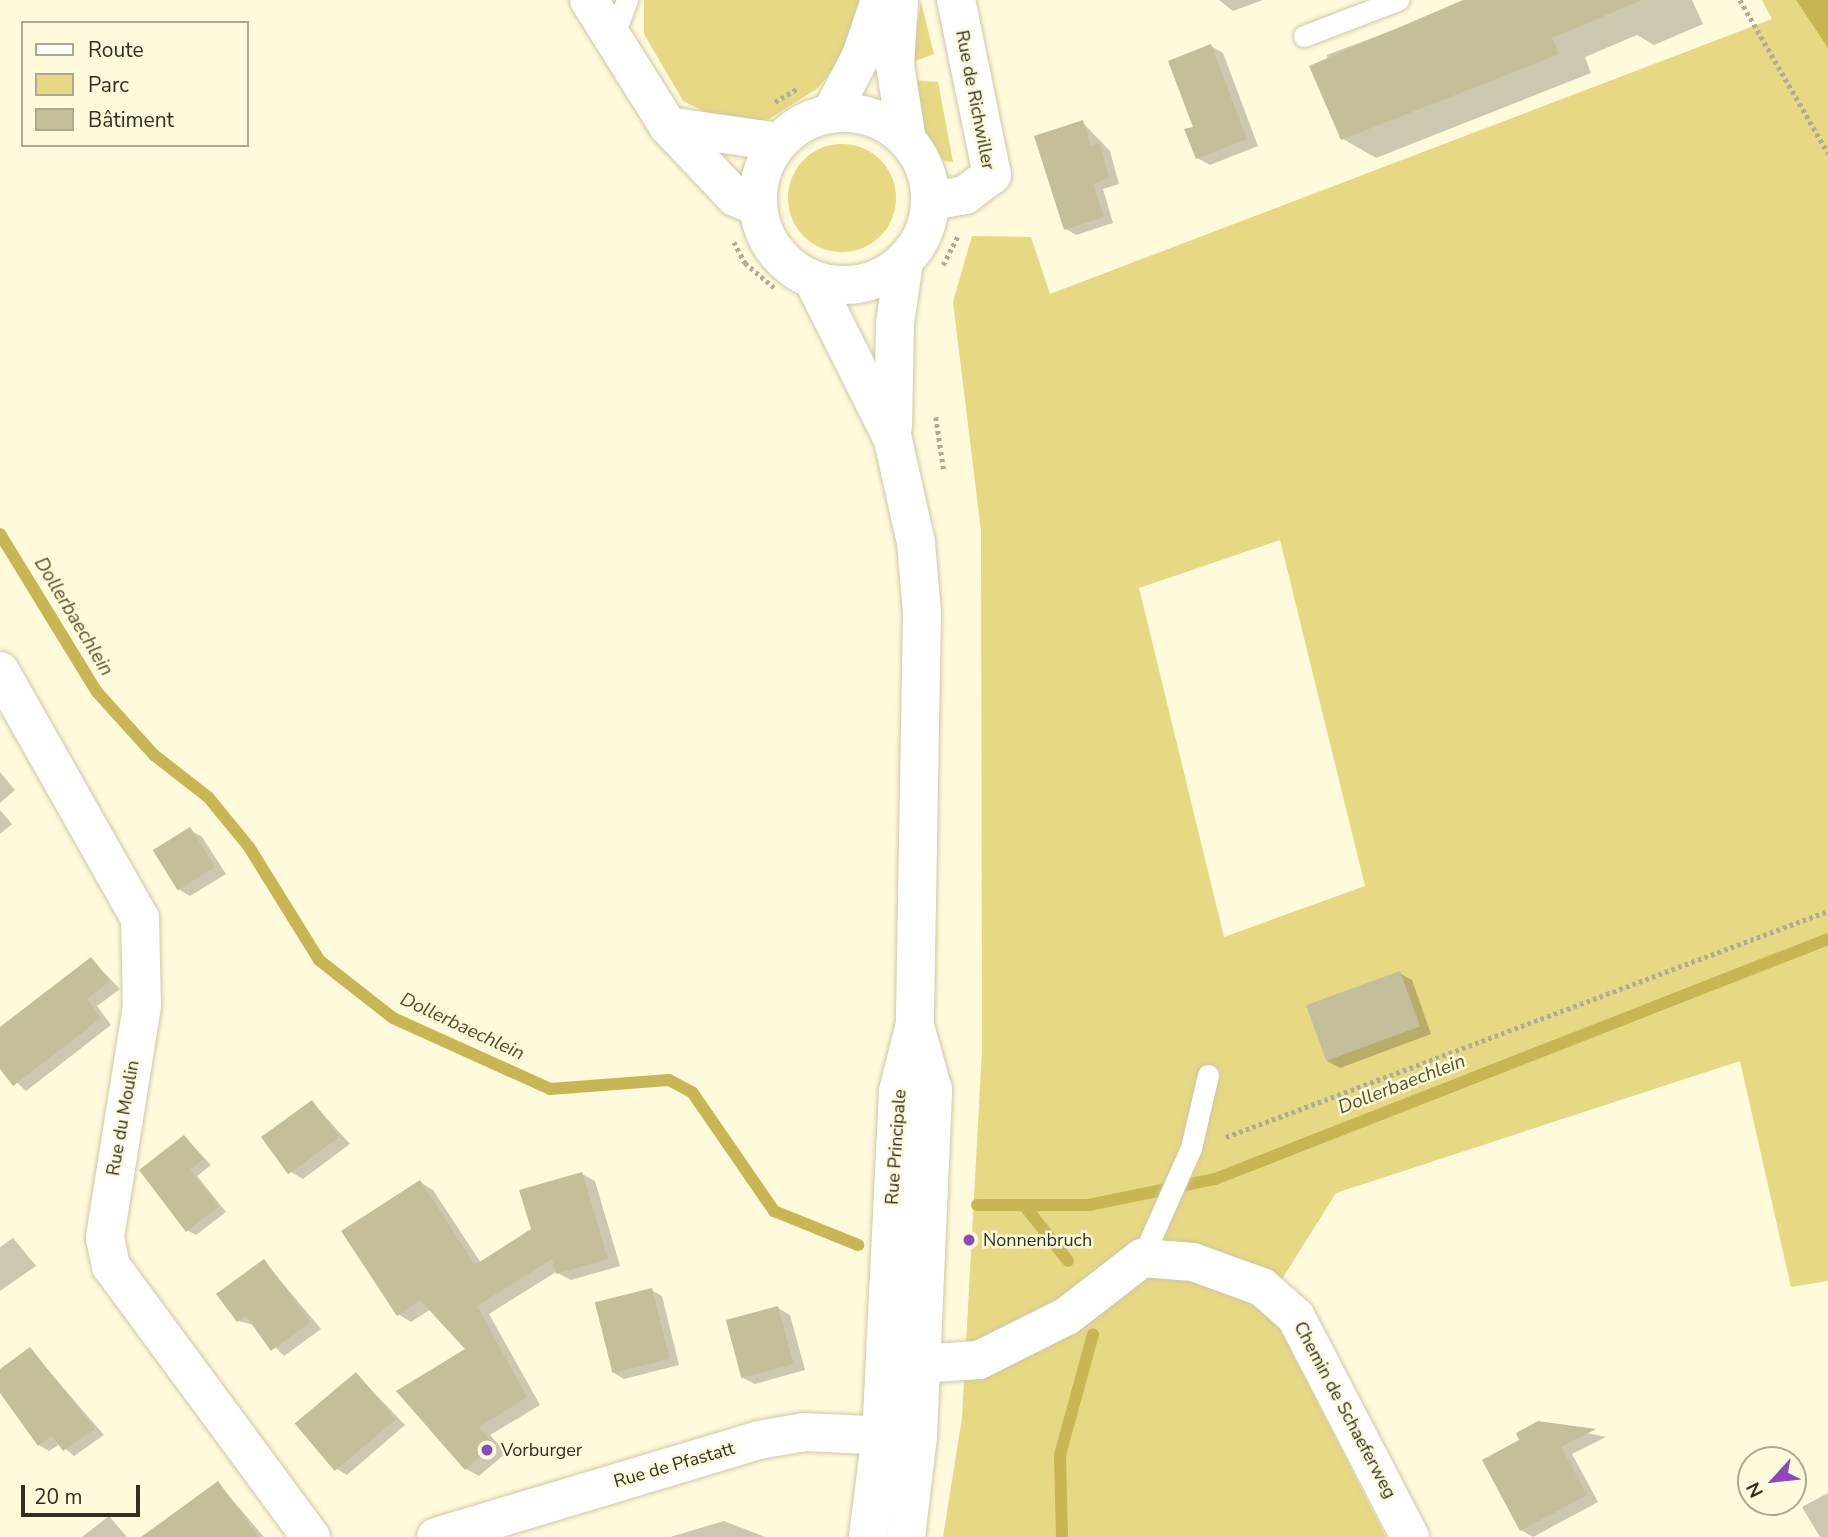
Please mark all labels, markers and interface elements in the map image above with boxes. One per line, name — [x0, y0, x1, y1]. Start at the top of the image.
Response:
legend — [21, 21, 248, 147]
street label: Rue de Richwiller — [951, 28, 999, 172]
text: Route — [88, 36, 144, 64]
text: Parc — [88, 71, 129, 99]
text: Bâtiment — [88, 106, 174, 134]
water label: Dollerbaechlein — [29, 554, 117, 680]
water label: Dollerbaechlein — [396, 988, 528, 1066]
water label: Dollerbaechlein — [1335, 1050, 1469, 1120]
street label: Rue du Moulin — [102, 1059, 144, 1177]
street label: Rue Principale — [881, 1089, 911, 1205]
place label: Nonnenbruch — [983, 1229, 1092, 1251]
marker: Nonnenbruch — [961, 1232, 977, 1248]
street label: Chemin de Schaeferweg — [1289, 1318, 1401, 1502]
street label: Rue de Pfastatt — [611, 1437, 737, 1493]
place label: Vorburger — [501, 1439, 582, 1461]
marker: Vorburger — [479, 1442, 495, 1458]
north arrow — [1737, 1446, 1807, 1516]
scale bar — [24, 1470, 144, 1514]
text: N — [1740, 1477, 1770, 1502]
text: 20 m — [34, 1483, 83, 1511]

